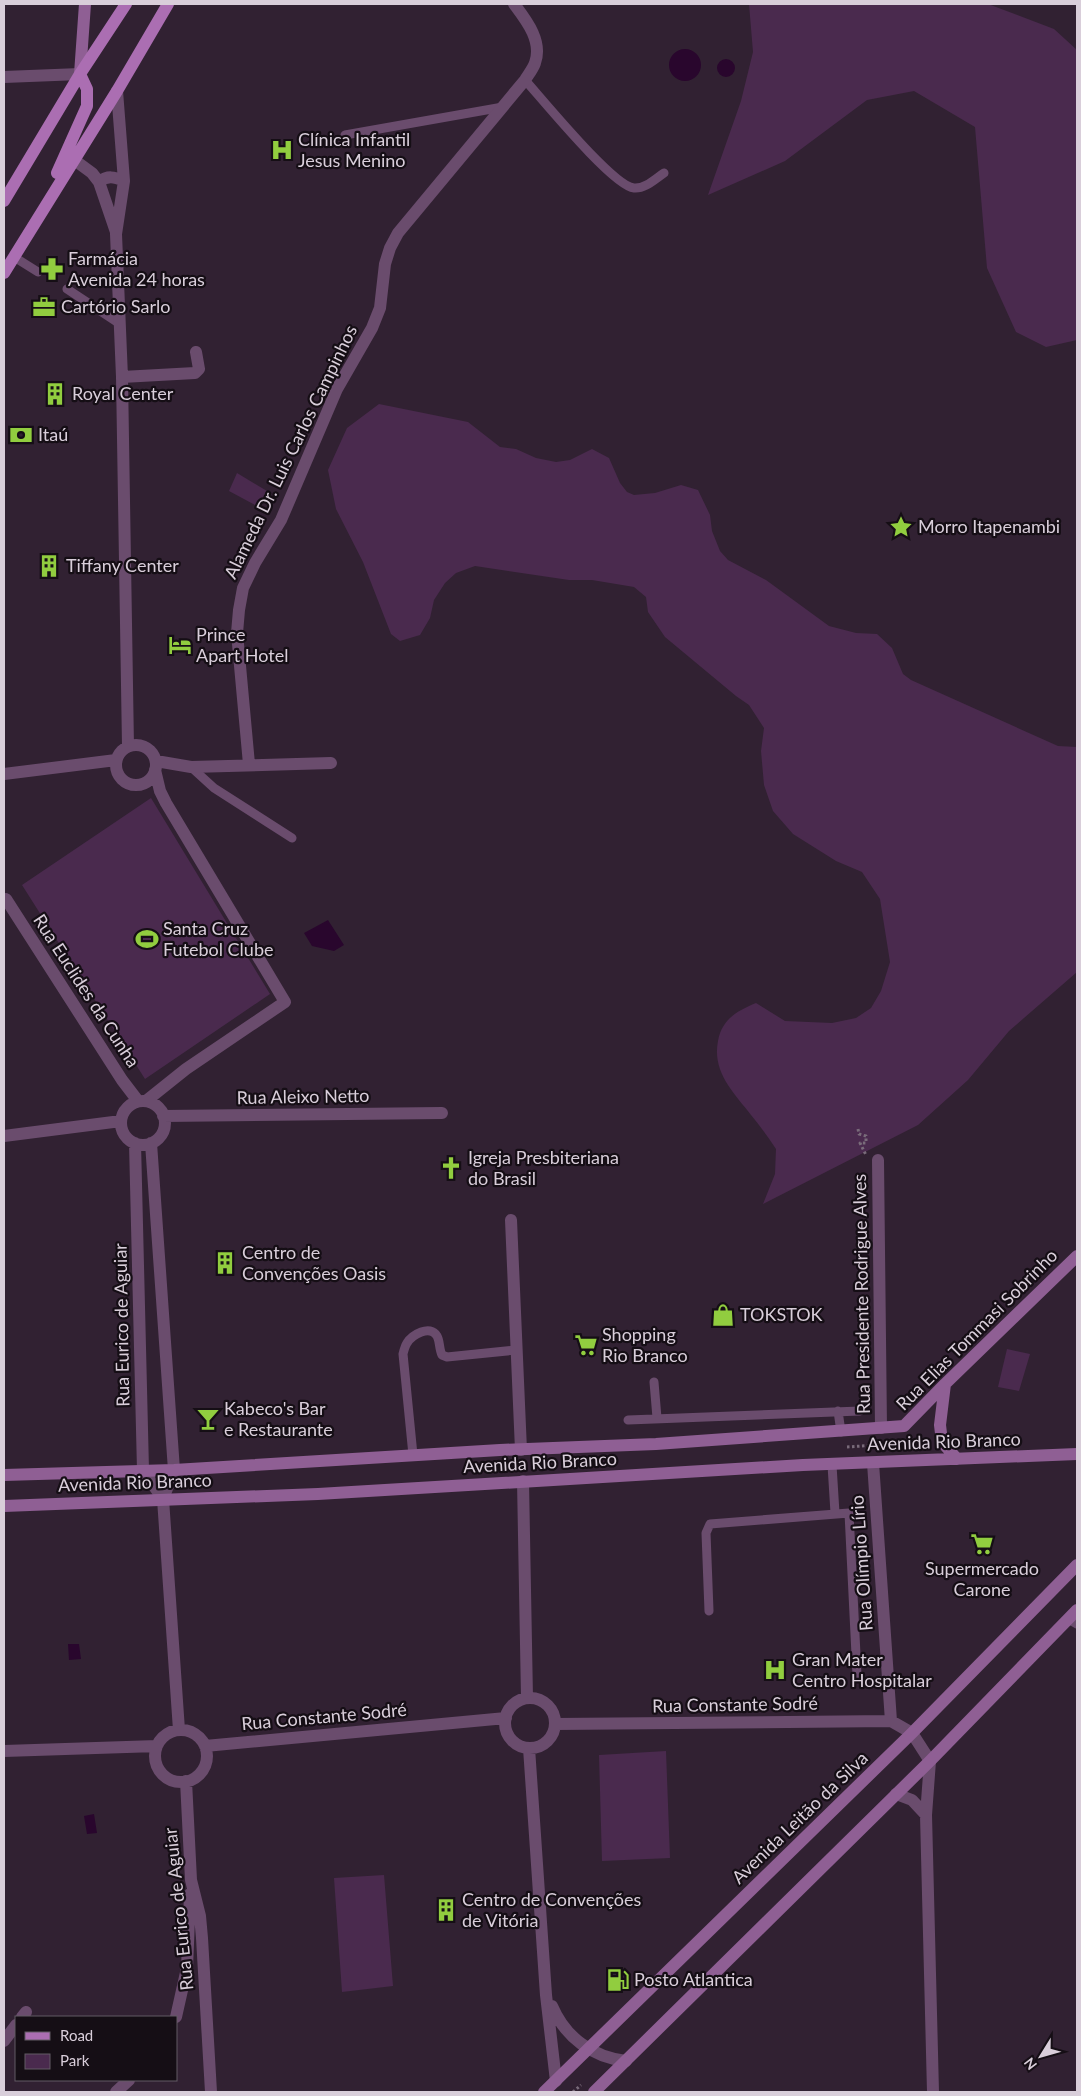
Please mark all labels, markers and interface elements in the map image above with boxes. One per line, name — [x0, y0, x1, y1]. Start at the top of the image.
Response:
place label: Clínica Infantil Jesus Menino — [298, 128, 410, 171]
hospital icon: Clínica Infantil Jesus Menino — [269, 137, 295, 163]
place label: Farmácia Avenida 24 horas — [68, 247, 205, 290]
pharmacy icon: Farmácia Avenida 24 horas — [39, 256, 65, 282]
office icon: Cartório Sarlo — [31, 294, 57, 320]
place label: Cartório Sarlo — [61, 295, 170, 317]
street label: Alameda Dr. Luis Carlos Campinhos — [219, 321, 361, 582]
building icon: Royal Center — [42, 381, 68, 407]
place label: Royal Center — [72, 382, 174, 404]
bank icon: Itaú — [8, 422, 34, 448]
place label: Itaú — [38, 423, 68, 445]
place icon: Morro Itapenambi — [888, 514, 914, 540]
place label: Morro Itapenambi — [918, 515, 1060, 537]
building icon: Tiffany Center — [36, 553, 62, 579]
place label: Tiffany Center — [66, 554, 179, 576]
place label: Prince Apart Hotel — [196, 623, 288, 666]
hotel icon: Prince Apart Hotel — [167, 632, 193, 658]
street label: Rua Euclides da Cunha — [29, 910, 145, 1071]
place label: Santa Cruz Futebol Clube — [163, 917, 274, 960]
sports icon: Santa Cruz Futebol Clube — [134, 926, 160, 952]
street label: Rua Aleixo Netto — [236, 1084, 370, 1108]
place label: Igreja Presbiteriana do Brasil — [468, 1146, 619, 1189]
church icon: Igreja Presbiteriana do Brasil — [438, 1155, 464, 1181]
street label: Rua Presidente Rodrigue Alves — [848, 1173, 874, 1414]
place label: Centro de Convenções Oasis — [242, 1241, 386, 1284]
street label: Rua Eurico de Aguiar — [109, 1243, 133, 1407]
street label: Rua Elias Tommasi Sobrinho — [891, 1244, 1062, 1415]
building icon: Centro de Convenções Oasis — [212, 1250, 238, 1276]
shop icon: TOKSTOK — [710, 1302, 736, 1328]
place label: TOKSTOK — [740, 1303, 823, 1325]
place label: Shopping Rio Branco — [602, 1323, 688, 1366]
supermarket icon: Shopping Rio Branco — [573, 1332, 599, 1358]
place label: Kabeco's Bar e Restaurante — [224, 1397, 333, 1440]
bar icon: Kabeco's Bar e Restaurante — [195, 1406, 221, 1432]
street label: Avenida Rio Branco — [867, 1427, 1021, 1455]
street label: Avenida Rio Branco — [463, 1447, 617, 1477]
street label: Avenida Rio Branco — [58, 1468, 212, 1496]
street label: Rua Olímpio Lírio — [845, 1494, 877, 1632]
supermarket icon: Supermercado Carone — [969, 1531, 995, 1557]
place label: Supermercado Carone — [925, 1557, 1039, 1600]
place label: Gran Mater Centro Hospitalar — [792, 1648, 932, 1691]
hospital icon: Gran Mater Centro Hospitalar — [762, 1657, 788, 1683]
street label: Rua Constante Sodré — [652, 1692, 818, 1716]
street label: Rua Constante Sodré — [240, 1698, 408, 1734]
street label: Avenida Leitão da Silva — [727, 1747, 872, 1888]
street label: Rua Eurico de Aguiar — [158, 1826, 197, 1992]
place label: Centro de Convenções de Vitória — [462, 1888, 642, 1931]
building icon: Centro de Convenções de Vitória — [433, 1897, 459, 1923]
fuel station icon: Posto Atlantica — [605, 1967, 631, 1993]
place label: Posto Atlantica — [634, 1968, 753, 1990]
legend — [15, 2016, 178, 2081]
text: Road — [60, 2026, 93, 2044]
north arrow — [1016, 2031, 1066, 2081]
text: Park — [60, 2051, 90, 2069]
text: N — [1020, 2055, 1040, 2074]

